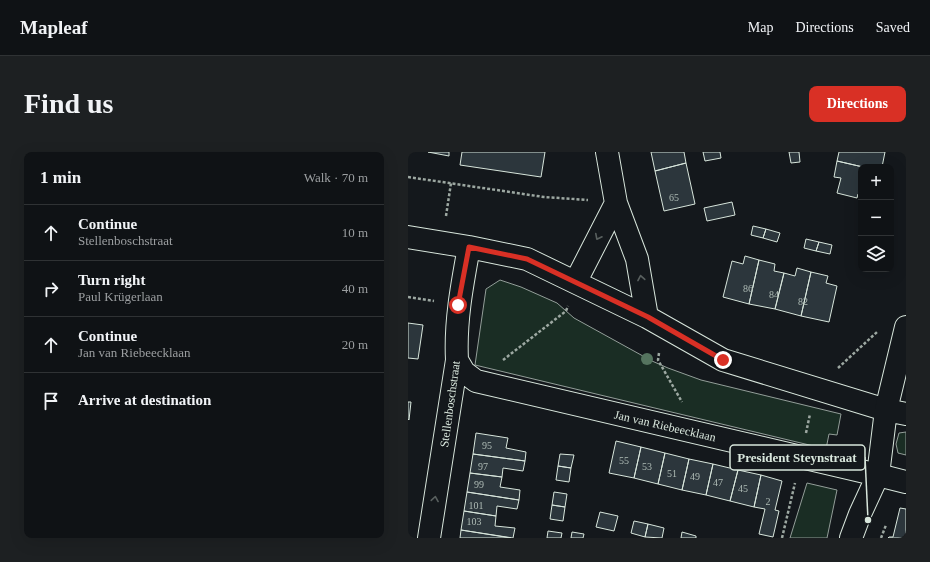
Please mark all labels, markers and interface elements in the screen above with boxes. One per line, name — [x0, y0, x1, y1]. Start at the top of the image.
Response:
text: Mapleaf — [20, 17, 88, 38]
text: Map — [748, 20, 773, 35]
text: Directions — [795, 20, 854, 35]
text: Saved — [876, 20, 910, 35]
button: Directions — [809, 86, 906, 122]
text: Find us — [24, 88, 114, 119]
map controls — [858, 164, 894, 272]
button: + — [858, 164, 894, 200]
text: 1 min — [40, 168, 81, 187]
text: Walk · 70 m — [304, 170, 368, 185]
house number: 65 — [669, 192, 679, 203]
button: − — [858, 200, 894, 236]
text: Continue — [78, 216, 137, 232]
icon: ahead — [40, 222, 62, 244]
text: 10 m — [342, 225, 368, 240]
text: Stellenboschstraat — [78, 233, 173, 248]
one-way arrow — [595, 233, 603, 240]
button: layers — [858, 236, 894, 272]
text: Turn right — [78, 272, 145, 288]
one-way arrow — [637, 275, 646, 281]
icon: right — [40, 278, 62, 300]
text: 40 m — [342, 281, 368, 296]
house number: 86 — [743, 283, 753, 294]
text: Paul Krügerlaan — [78, 289, 163, 304]
house number: 84 — [769, 289, 779, 300]
route start — [449, 296, 467, 314]
house number: 82 — [798, 296, 808, 307]
text: Continue — [78, 328, 137, 344]
icon: ahead — [40, 334, 62, 356]
text: 20 m — [342, 337, 368, 352]
text: Jan van Riebeecklaan — [78, 345, 191, 360]
route end — [714, 351, 732, 369]
street label: Stellenboschstraat — [437, 359, 463, 448]
icon: arrive — [40, 390, 62, 412]
text: Arrive at destination — [78, 392, 211, 408]
street label: Jan van Riebeecklaan — [613, 407, 717, 445]
house number: 95 — [482, 440, 492, 451]
callout: President Steynstraat — [730, 445, 865, 470]
text: President Steynstraat — [737, 450, 857, 465]
house number: 55 — [619, 455, 629, 466]
house number: 97 — [478, 461, 488, 472]
house number: 53 — [642, 461, 652, 472]
house number: 51 — [667, 468, 677, 479]
house number: 49 — [690, 471, 700, 482]
house number: 47 — [713, 477, 723, 488]
house number: 99 — [474, 479, 484, 490]
house number: 45 — [738, 483, 748, 494]
one-way arrow — [431, 496, 439, 503]
house number: 2 — [766, 496, 771, 507]
house number: 101 — [469, 500, 484, 511]
house number: 103 — [467, 516, 482, 527]

